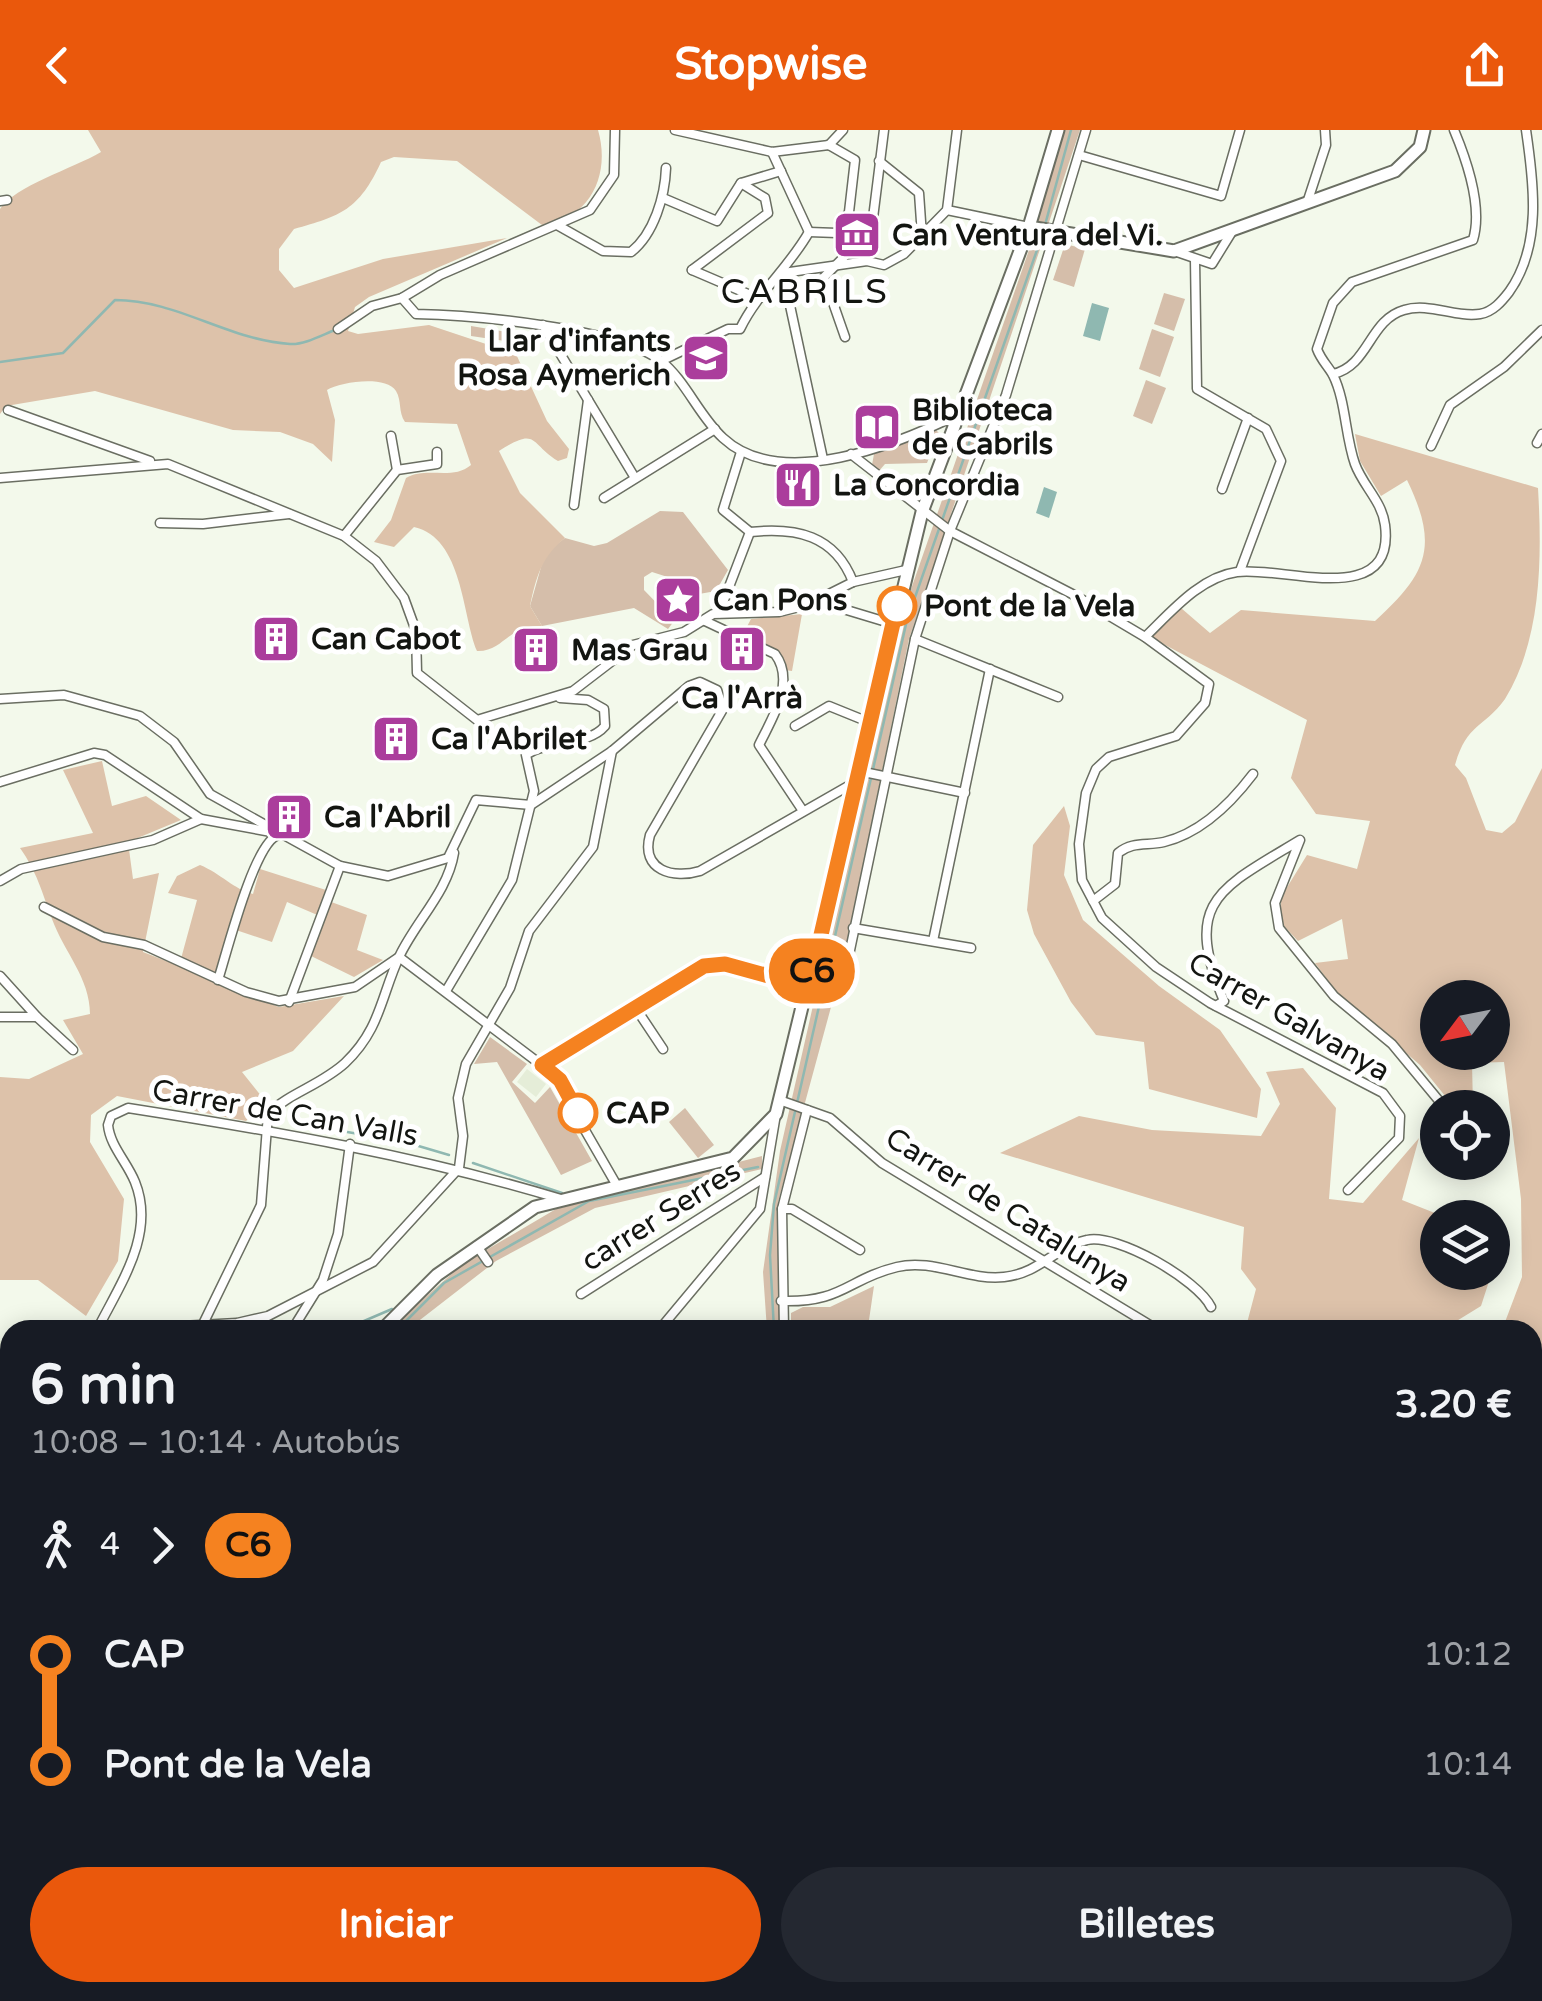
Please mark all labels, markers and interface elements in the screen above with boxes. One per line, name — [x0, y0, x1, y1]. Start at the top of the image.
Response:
icon: back — [30, 38, 85, 93]
text: Stopwise — [675, 38, 867, 92]
icon: share — [1457, 38, 1512, 93]
museum icon: Can Ventura del Vi. — [831, 209, 883, 261]
place label: Can Ventura del Vi. — [892, 217, 1163, 254]
district label: CABRILS — [721, 271, 889, 313]
place label: Llar d'infants Rosa Aymerich — [457, 323, 671, 394]
school or university icon: Llar d'infants Rosa Aymerich — [680, 332, 732, 384]
place label: Biblioteca de Cabrils — [912, 392, 1053, 463]
library icon: Biblioteca de Cabrils — [851, 401, 903, 453]
restaurant icon: La Concordia — [772, 459, 824, 511]
place label: La Concordia — [833, 467, 1020, 504]
place icon: Can Pons — [652, 574, 704, 626]
place label: Can Pons — [713, 582, 847, 619]
marker: Pont de la Vela — [878, 587, 916, 625]
place label: Pont de la Vela — [924, 588, 1135, 625]
building icon: Can Cabot — [250, 613, 302, 665]
place label: Can Cabot — [311, 621, 462, 658]
building icon: Ca l'Arrà — [716, 623, 768, 675]
building icon: Mas Grau — [510, 624, 562, 676]
place label: Mas Grau — [571, 632, 708, 669]
place label: Ca l'Arrà — [681, 680, 803, 717]
building icon: Ca l'Abrilet — [370, 713, 422, 765]
place label: Ca l'Abrilet — [431, 721, 587, 758]
building icon: Ca l'Abril — [263, 791, 315, 843]
place label: Ca l'Abril — [324, 799, 451, 836]
line badge: C6 — [767, 938, 857, 1004]
street label: Carrer Galvanya — [1181, 944, 1397, 1090]
text: C6 — [789, 950, 835, 992]
north arrow — [1420, 980, 1510, 1070]
map controls — [1420, 980, 1510, 1290]
street label: Carrer de Can Valls — [149, 1071, 421, 1155]
button: locate — [1420, 1090, 1510, 1180]
marker: CAP — [559, 1094, 597, 1132]
place label: CAP — [606, 1095, 669, 1132]
street label: Carrer de Catalunya — [878, 1119, 1138, 1301]
street label: carrer Serres — [574, 1152, 748, 1280]
button: layers — [1420, 1200, 1510, 1290]
text: 6 min — [30, 1353, 177, 1419]
text: 3.20 € — [1395, 1382, 1512, 1428]
text: 10:08 – 10:14 · Autobús — [30, 1424, 400, 1462]
icon: walk — [30, 1518, 85, 1573]
icon: forward — [135, 1518, 190, 1573]
text: C6 — [225, 1524, 271, 1566]
text: 4 — [100, 1526, 120, 1564]
text: CAP — [104, 1632, 184, 1678]
text: 10:12 — [1423, 1636, 1512, 1674]
text: Pont de la Vela — [104, 1742, 372, 1788]
text: 10:14 — [1423, 1746, 1512, 1784]
button: Iniciar — [30, 1867, 761, 1982]
button: Billetes — [781, 1867, 1512, 1982]

